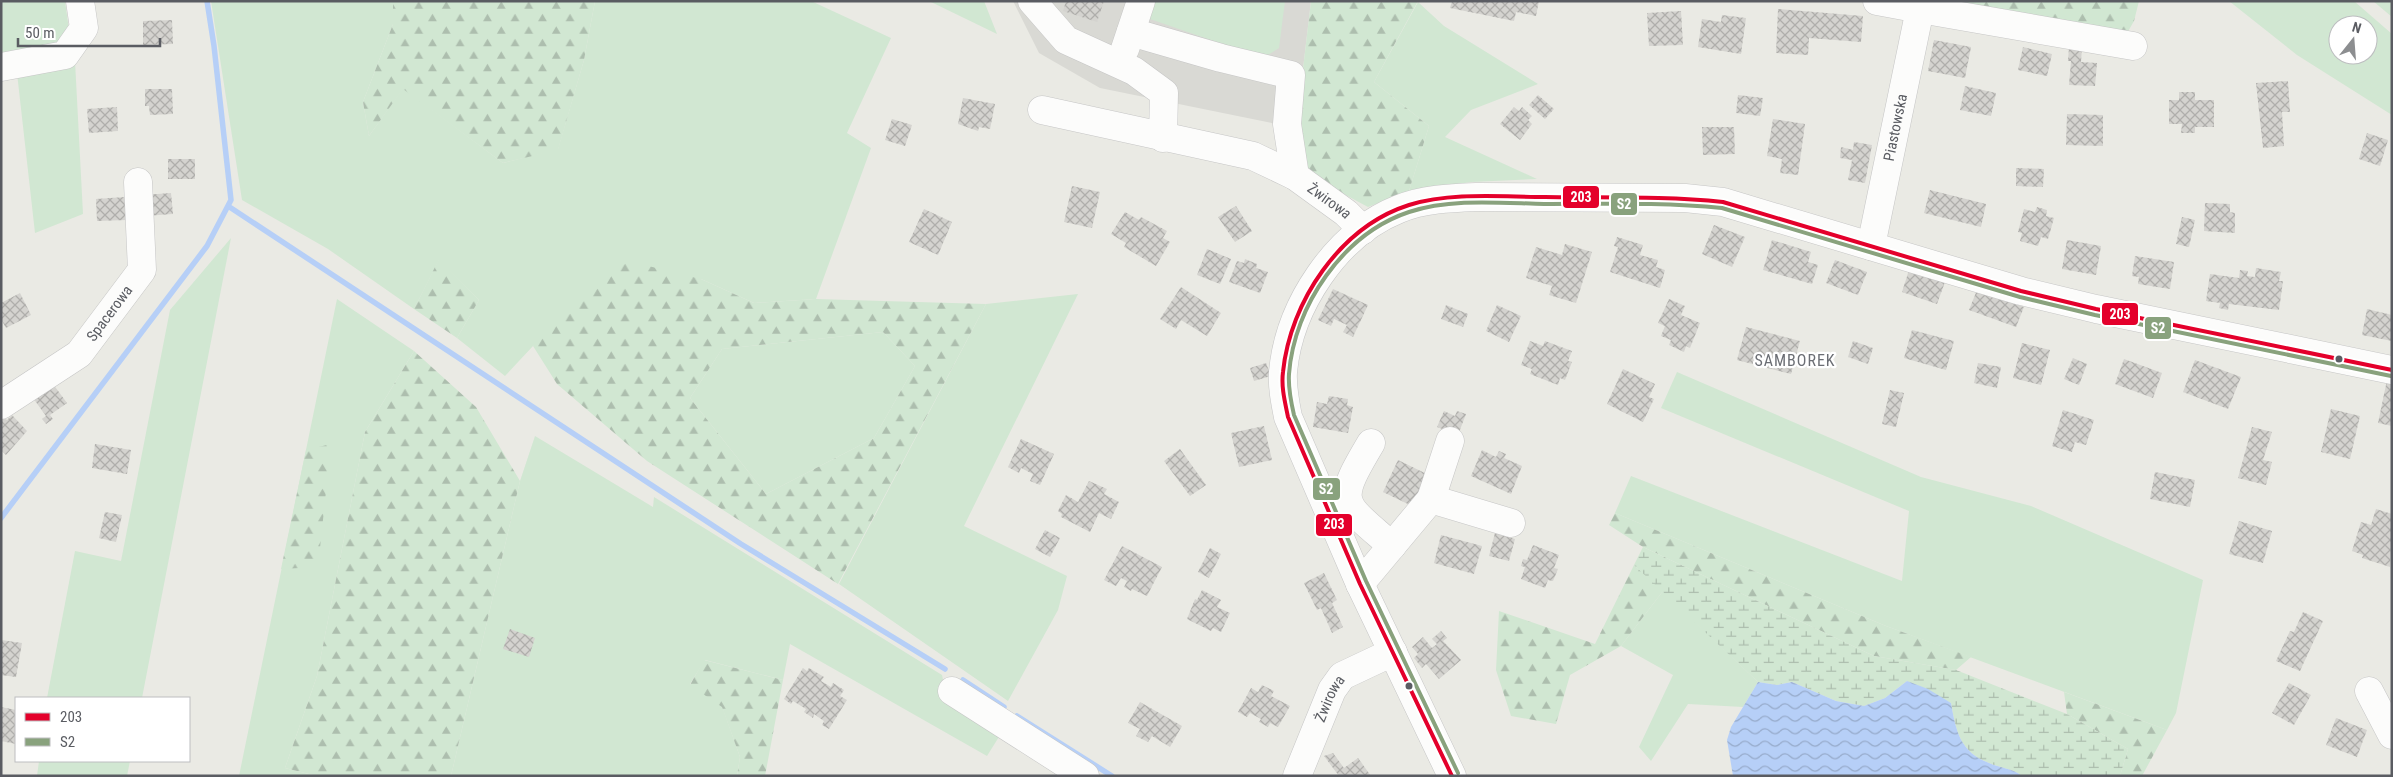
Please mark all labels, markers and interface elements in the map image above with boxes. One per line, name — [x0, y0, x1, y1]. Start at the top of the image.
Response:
scale bar — [18, 15, 160, 47]
north arrow — [2328, 15, 2378, 65]
text: N — [2350, 19, 2363, 36]
text: 50 m — [25, 24, 55, 42]
street label: Piastowska — [1880, 92, 1911, 163]
street label: Żwirowa — [1304, 179, 1355, 222]
line badge: 203 — [1562, 185, 1600, 209]
text: 203 — [1570, 189, 1592, 205]
line badge: S2 — [1610, 192, 1638, 216]
text: S2 — [1617, 196, 1631, 212]
street label: Spacerowa — [83, 282, 136, 345]
line badge: 203 — [2101, 302, 2139, 326]
text: 203 — [2109, 306, 2131, 322]
line badge: S2 — [2144, 316, 2172, 340]
text: S2 — [2151, 320, 2165, 336]
district label: SAMBOREK — [1754, 351, 1836, 370]
unlabelled marker — [2334, 354, 2344, 364]
line badge: S2 — [1312, 477, 1341, 501]
text: S2 — [1319, 481, 1333, 497]
line badge: 203 — [1315, 513, 1353, 537]
text: 203 — [1323, 516, 1345, 532]
street label: Żwirowa — [1311, 672, 1349, 725]
unlabelled marker — [1404, 681, 1414, 691]
legend — [15, 697, 190, 762]
text: 203 — [60, 708, 82, 726]
text: S2 — [60, 733, 75, 751]

